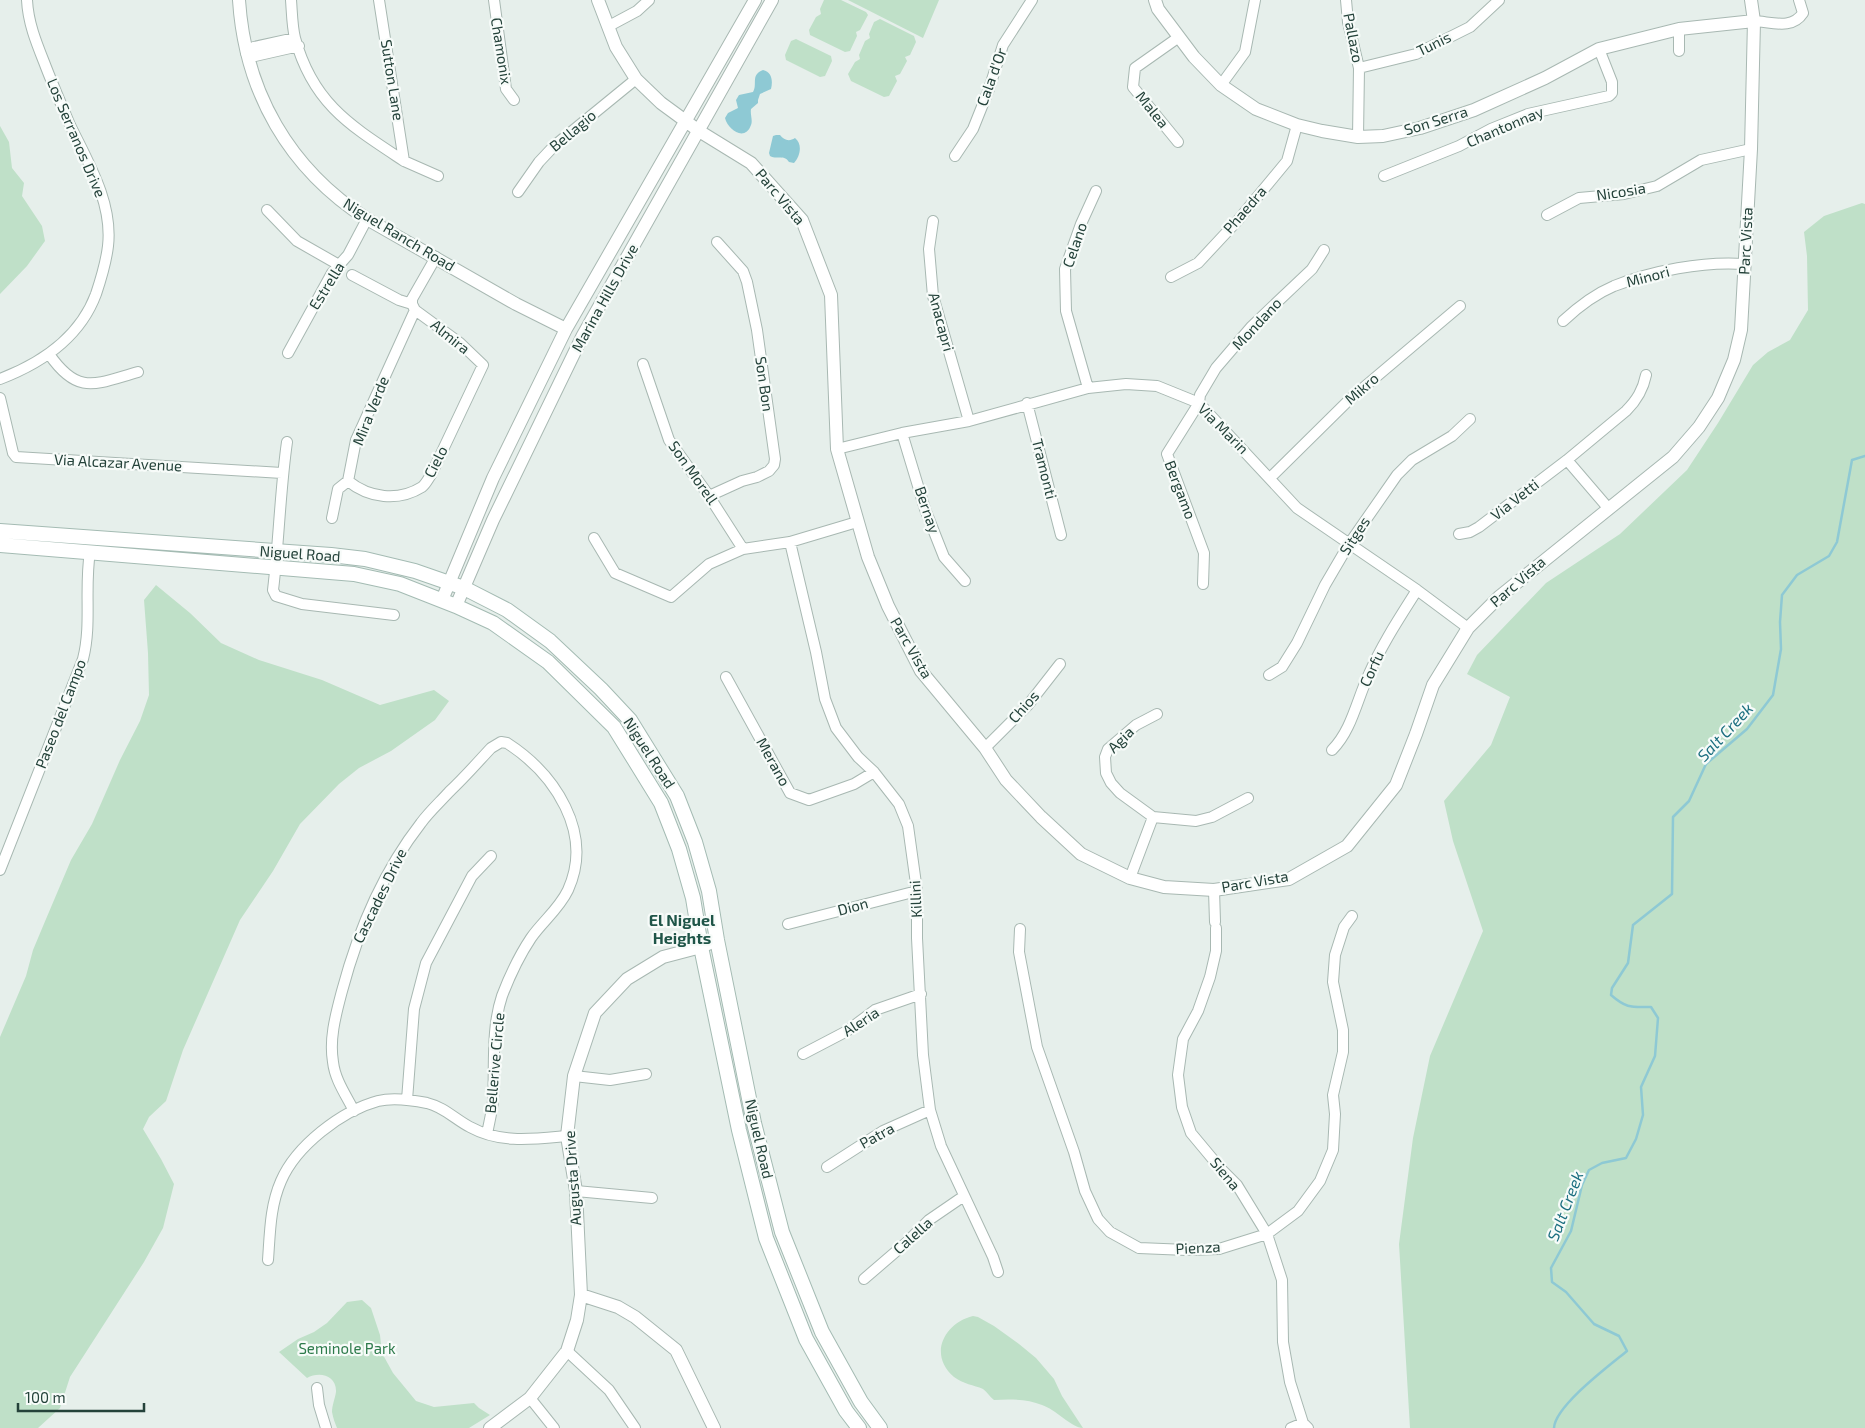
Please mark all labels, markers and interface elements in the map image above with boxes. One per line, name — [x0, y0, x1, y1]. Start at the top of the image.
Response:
street label: Pallazo — [1340, 11, 1368, 64]
street label: Chamonix — [488, 16, 516, 86]
street label: Tunis — [1413, 27, 1454, 59]
street label: Sutton Lane — [378, 38, 408, 122]
street label: Cala d'Or — [972, 45, 1010, 108]
street label: Los Serranos Drive — [44, 75, 110, 200]
street label: Malea — [1133, 87, 1173, 131]
street label: Son Serra — [1402, 102, 1470, 138]
street label: Chantonnay — [1463, 102, 1546, 150]
street label: Bellagio — [545, 106, 599, 155]
street label: Parc Vista — [752, 165, 809, 228]
street label: Nicosia — [1595, 178, 1647, 204]
street label: Phaedra — [1219, 182, 1270, 237]
street label: Niguel Ranch Road — [341, 194, 459, 275]
street label: Parc Vista — [1734, 207, 1756, 275]
street label: Celano — [1058, 220, 1090, 270]
street label: Marina Hills Drive — [567, 240, 641, 355]
street label: Estrella — [305, 258, 348, 313]
street label: Minori — [1624, 262, 1671, 290]
street label: Anacapri — [925, 290, 958, 353]
street label: Mondano — [1228, 294, 1285, 353]
street label: Almira — [428, 315, 474, 357]
street label: Son Bon — [752, 355, 778, 413]
street label: Mikro — [1341, 369, 1382, 408]
street label: Mira Verde — [348, 373, 392, 448]
street label: Via Marin — [1195, 399, 1253, 457]
street label: Son Morell — [665, 437, 723, 508]
street label: Tramonti — [1029, 437, 1061, 501]
street label: Cielo — [420, 443, 451, 480]
street label: Via Alcazar Avenue — [54, 450, 183, 474]
street label: Bergamo — [1162, 458, 1200, 522]
street label: Via Vetti — [1487, 475, 1542, 523]
street label: Bernay — [912, 484, 944, 535]
street label: Sitges — [1335, 513, 1373, 558]
street label: Niguel Road — [259, 541, 341, 565]
street label: Parc Vista — [1486, 552, 1549, 610]
street label: Parc Vista — [887, 614, 937, 681]
street label: Corfu — [1355, 648, 1387, 689]
street label: Paseo del Campo — [31, 656, 89, 771]
street label: Chios — [1004, 687, 1042, 726]
water label: Salt Creek — [1693, 698, 1757, 765]
street label: Niguel Road — [620, 713, 680, 791]
street label: Agia — [1103, 722, 1137, 756]
street label: Merano — [753, 734, 795, 789]
street label: Cascades Drive — [348, 845, 410, 946]
street label: Parc Vista — [1220, 866, 1290, 896]
street label: Killini — [905, 880, 925, 918]
street label: Dion — [835, 893, 870, 919]
district label: El Niguel Heights — [649, 910, 716, 947]
street label: Aleria — [839, 1003, 882, 1040]
street label: Bellerive Circle — [481, 1012, 507, 1114]
street label: Niguel Road — [742, 1097, 778, 1180]
street label: Patra — [856, 1118, 897, 1152]
street label: Augusta Drive — [560, 1130, 584, 1226]
street label: Siena — [1207, 1153, 1245, 1193]
water label: Salt Creek — [1543, 1168, 1586, 1243]
street label: Calella — [889, 1213, 936, 1257]
street label: Pienza — [1175, 1237, 1221, 1257]
park label: Seminole Park — [298, 1339, 396, 1357]
scale bar — [18, 1380, 144, 1412]
text: 100 m — [25, 1388, 66, 1406]

